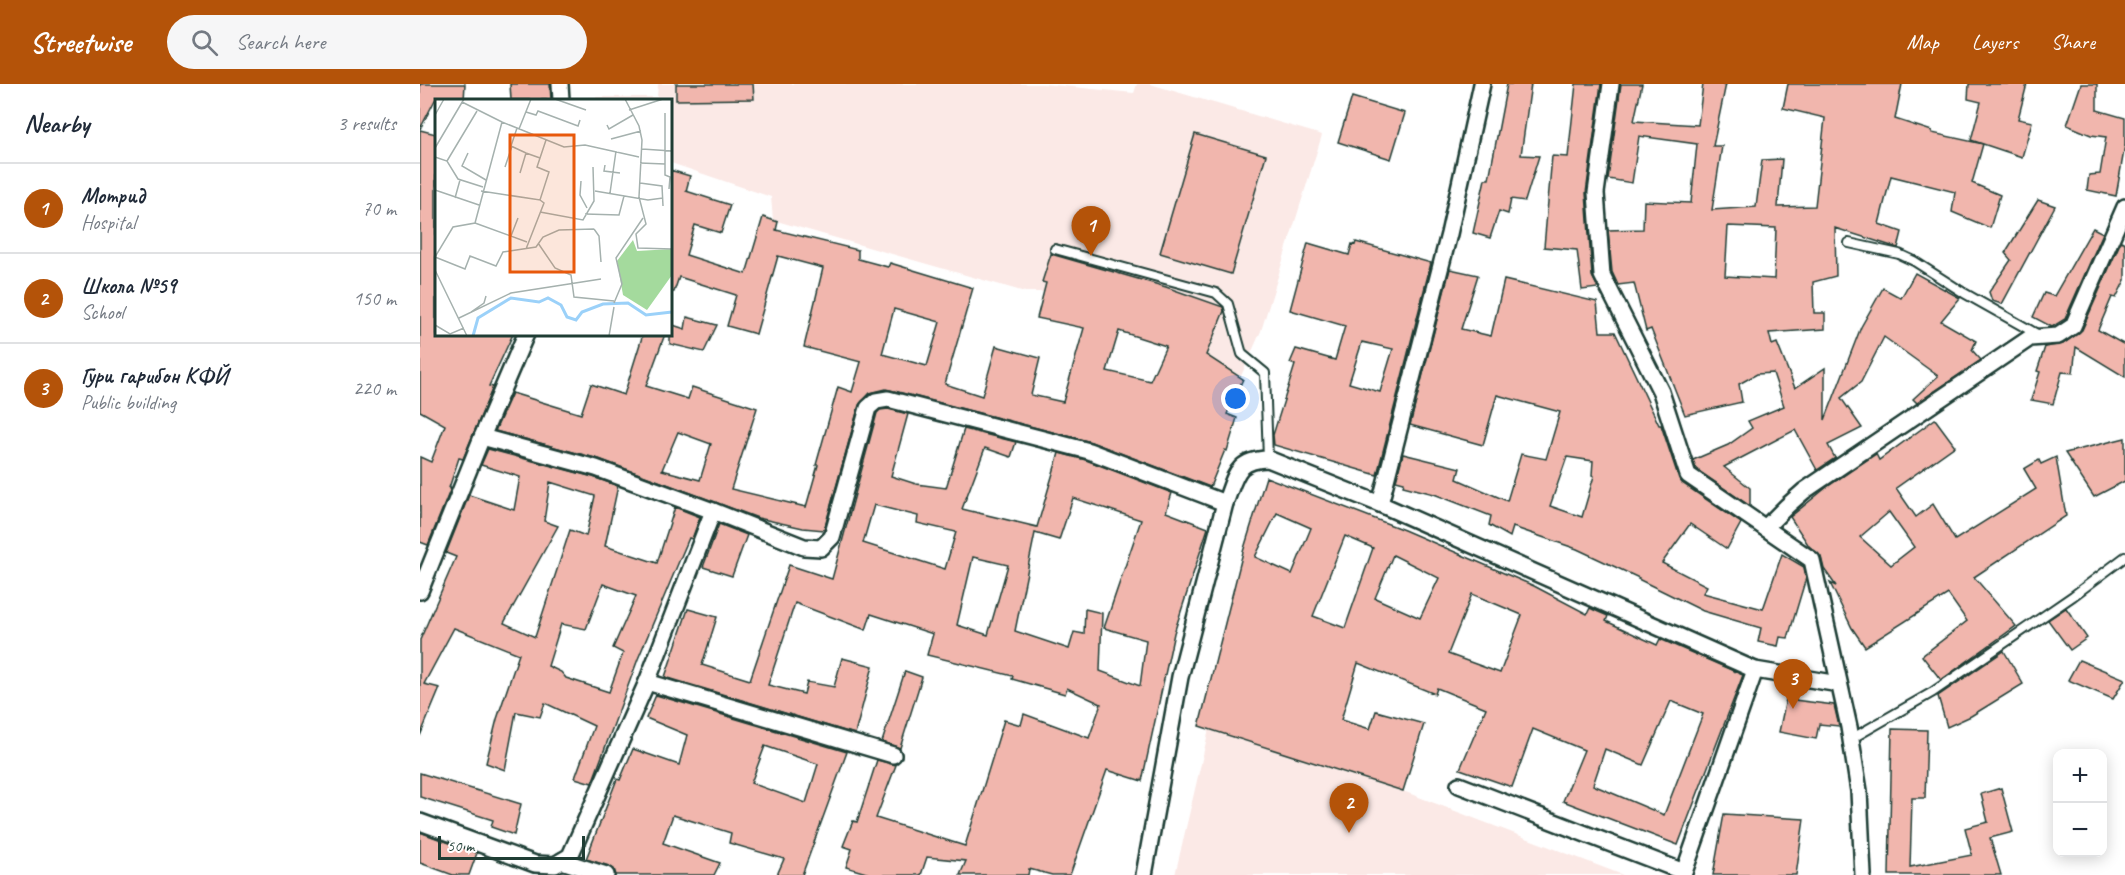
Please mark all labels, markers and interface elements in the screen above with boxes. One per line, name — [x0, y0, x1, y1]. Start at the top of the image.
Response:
search box — [167, 15, 587, 69]
text: Streetwise — [30, 25, 131, 60]
icon: search — [188, 26, 221, 59]
text: Search here — [236, 28, 325, 56]
text: Map — [1906, 29, 1939, 55]
text: Layers — [1972, 29, 2018, 55]
text: Share — [2051, 29, 2095, 55]
inset map — [435, 99, 672, 336]
text: Nearby — [24, 107, 89, 140]
text: 3 results — [337, 111, 396, 136]
text: Мотрид — [81, 182, 145, 210]
text: 1 — [39, 196, 48, 221]
text: 70 m — [362, 196, 396, 221]
pin: 1 — [1072, 206, 1110, 256]
text: Hospital — [81, 210, 136, 235]
text: Школа №59 — [81, 272, 176, 300]
text: 2 — [39, 286, 48, 311]
text: 150 m — [353, 286, 396, 311]
text: School — [81, 300, 124, 325]
text: Гури гарибон КФЙ — [81, 362, 228, 390]
text: 3 — [39, 376, 48, 401]
text: 220 m — [353, 376, 396, 401]
your location — [1221, 384, 1250, 413]
text: Public building — [81, 390, 176, 415]
pin: 3 — [1774, 660, 1812, 709]
map controls — [2053, 749, 2107, 857]
button: + — [2053, 749, 2107, 803]
pin: 2 — [1330, 784, 1368, 833]
button: − — [2053, 803, 2107, 857]
scale bar — [438, 833, 585, 860]
text: 50 m — [447, 836, 474, 856]

